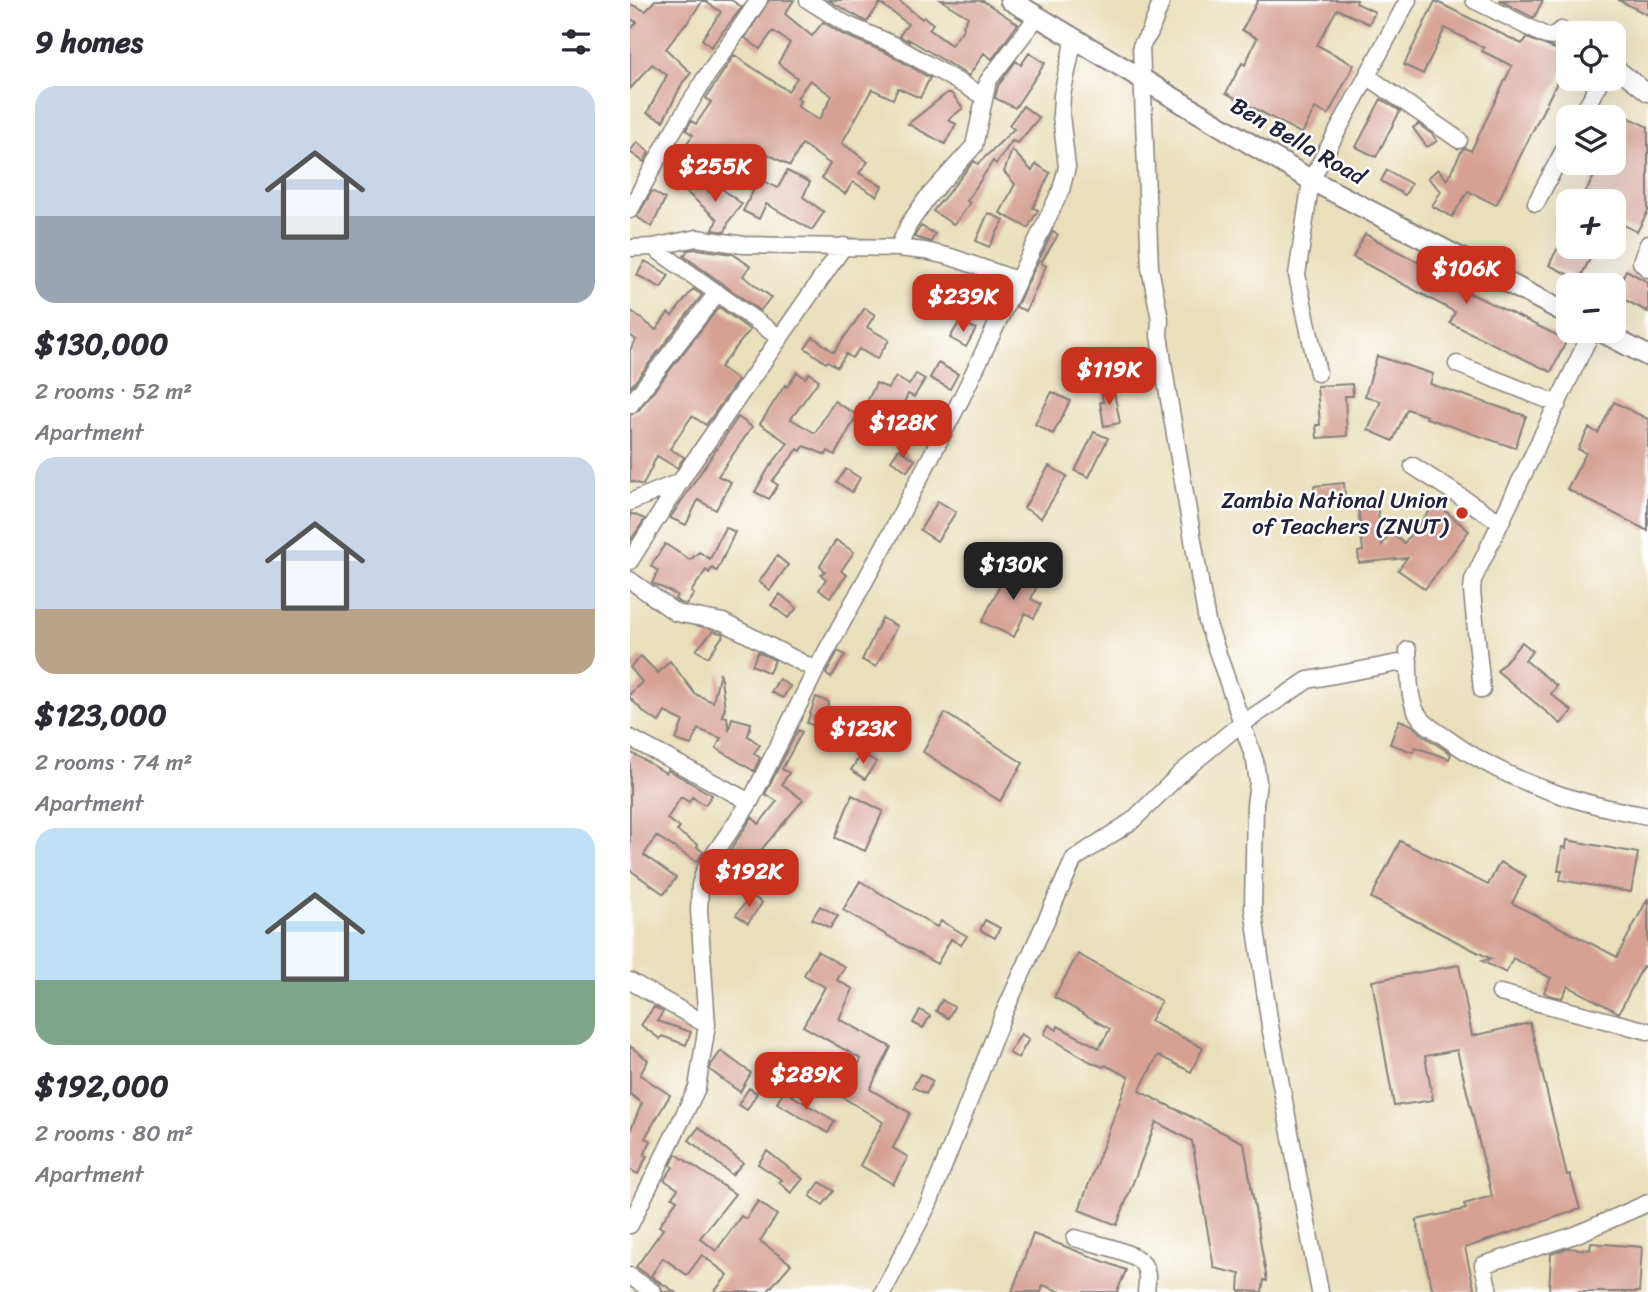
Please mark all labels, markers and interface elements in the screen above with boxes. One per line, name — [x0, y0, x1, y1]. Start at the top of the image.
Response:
text: 9 homes — [35, 15, 143, 69]
map controls — [1556, 21, 1626, 343]
button: locate — [1556, 21, 1626, 91]
icon: filters — [557, 23, 595, 61]
street label: Ben Bella Road — [1222, 86, 1375, 197]
button: layers — [1556, 105, 1626, 175]
icon: home — [252, 132, 378, 258]
pin: $255K — [666, 144, 764, 204]
text: $255K — [680, 146, 750, 187]
button: + — [1556, 189, 1626, 259]
pin: $106K — [1417, 246, 1515, 306]
text: $106K — [1433, 248, 1499, 289]
button: − — [1556, 273, 1626, 343]
pin: $239K — [914, 274, 1012, 334]
text: $239K — [928, 276, 998, 317]
text: $130,000 — [35, 317, 168, 371]
pin: $119K — [1060, 348, 1158, 407]
text: $119K — [1077, 349, 1141, 390]
text: 2 rooms · 52 m² — [35, 371, 192, 412]
pin: $128K — [854, 400, 952, 460]
text: $128K — [870, 402, 936, 443]
text: Apartment — [35, 412, 144, 453]
place label: Zambia National Union of Teachers (ZNUT) — [1221, 480, 1450, 547]
icon: home — [252, 503, 378, 629]
marker: Zambia National Union of Teachers (ZNUT) — [1454, 505, 1470, 521]
pin: $130K — [964, 542, 1062, 602]
text: $130K — [980, 544, 1046, 585]
text: $123,000 — [35, 688, 167, 742]
pin: $123K — [814, 706, 912, 766]
text: $123K — [830, 708, 896, 749]
text: 2 rooms · 74 m² — [35, 742, 192, 783]
text: Apartment — [35, 783, 144, 824]
pin: $192K — [700, 850, 798, 909]
text: $192K — [716, 851, 782, 892]
icon: home — [252, 874, 378, 1000]
pin: $289K — [757, 1052, 855, 1112]
text: $289K — [771, 1054, 841, 1095]
text: $192,000 — [35, 1059, 169, 1113]
text: 2 rooms · 80 m² — [35, 1113, 193, 1154]
text: Apartment — [35, 1154, 144, 1195]

